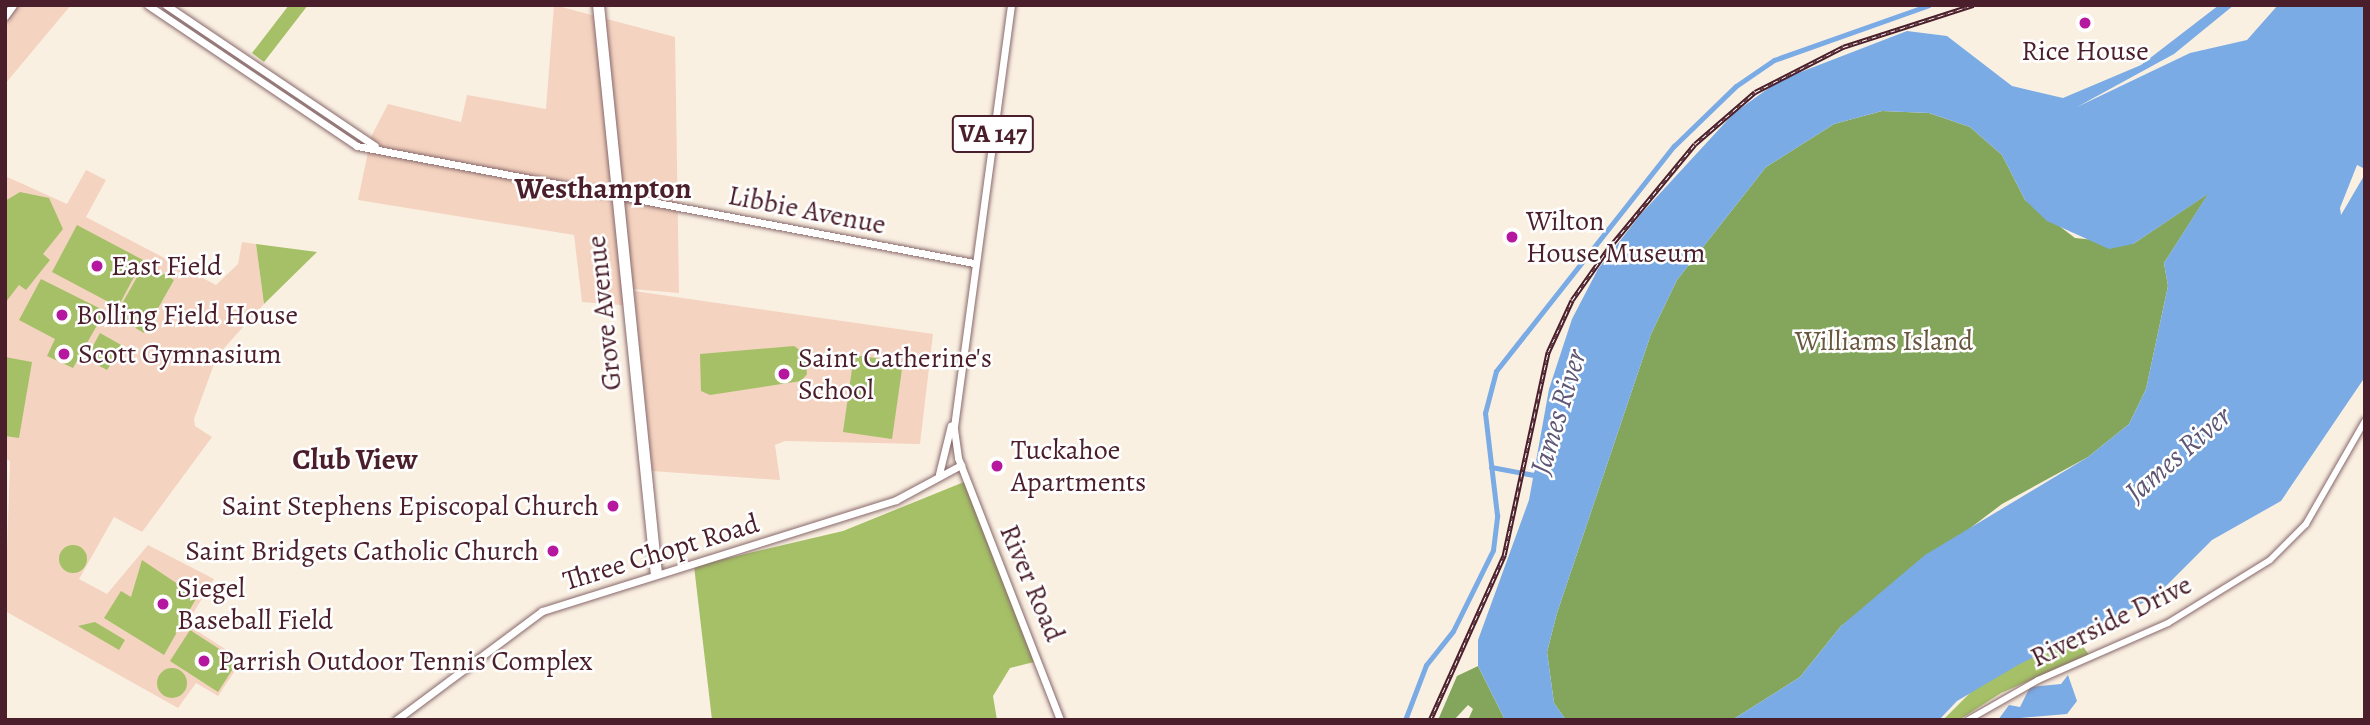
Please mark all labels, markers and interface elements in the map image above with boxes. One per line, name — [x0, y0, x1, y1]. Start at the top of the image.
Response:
marker: Rice House — [2077, 15, 2093, 31]
place label: Rice House — [2021, 34, 2149, 68]
road number: VA 147 — [951, 111, 1035, 156]
district label: Westhampton — [514, 170, 692, 206]
street label: Libbie Avenue — [725, 178, 889, 242]
place label: Wilton House Museum — [1526, 204, 1706, 270]
marker: Wilton House Museum — [1504, 229, 1520, 245]
street label: Grove Avenue — [579, 234, 629, 392]
place label: East Field — [111, 249, 222, 283]
marker: East Field — [89, 258, 105, 274]
place label: Bolling Field House — [76, 298, 298, 332]
marker: Bolling Field House — [54, 307, 70, 323]
park label: Williams Island — [1795, 324, 1973, 358]
place label: Scott Gymnasium — [78, 337, 282, 371]
place label: Saint Catherine's School — [798, 341, 992, 407]
water label: James River — [1522, 345, 1594, 479]
marker: Scott Gymnasium — [56, 346, 72, 362]
marker: Saint Catherine's School — [776, 366, 792, 382]
water label: James River — [2118, 398, 2238, 510]
place label: Tuckahoe Apartments — [1011, 433, 1146, 499]
district label: Club View — [292, 441, 418, 477]
marker: Tuckahoe Apartments — [989, 458, 1005, 474]
place label: Saint Stephens Episcopal Church — [222, 489, 599, 523]
marker: Saint Stephens Episcopal Church — [605, 498, 621, 514]
street label: Three Chopt Road — [559, 506, 763, 598]
street label: River Road — [992, 519, 1072, 647]
place label: Saint Bridgets Catholic Church — [185, 534, 539, 568]
marker: Saint Bridgets Catholic Church — [545, 543, 561, 559]
street label: Riverside Drive — [2025, 568, 2197, 674]
place label: Siegel Baseball Field — [177, 571, 333, 637]
marker: Siegel Baseball Field — [155, 596, 171, 612]
place label: Parrish Outdoor Tennis Complex — [218, 644, 593, 678]
marker: Parrish Outdoor Tennis Complex — [196, 653, 212, 669]

